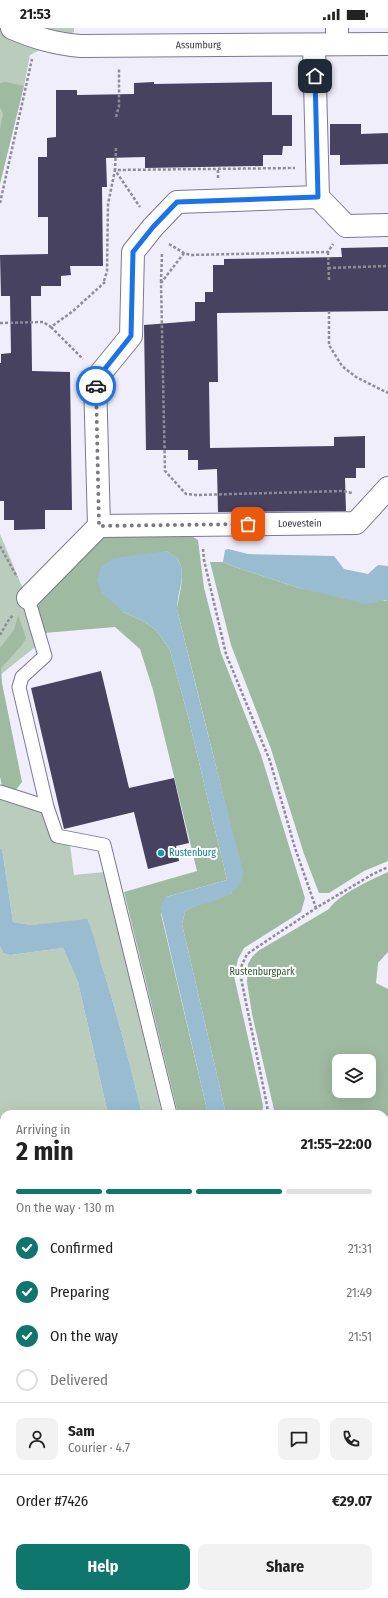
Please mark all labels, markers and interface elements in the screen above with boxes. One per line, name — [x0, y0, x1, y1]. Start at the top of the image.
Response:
text: 21:53 — [20, 5, 51, 23]
street label: Assumburg — [176, 39, 221, 51]
pin — [298, 59, 332, 93]
icon: home — [304, 65, 326, 87]
courier — [76, 366, 116, 406]
icon: car — [85, 375, 107, 397]
pin — [231, 507, 265, 541]
icon: bag — [237, 513, 259, 535]
street label: Loevestein — [278, 517, 322, 530]
place label: Rustenburg — [169, 847, 216, 859]
marker: Rustenburg — [156, 848, 166, 858]
park label: Rustenburgpark — [229, 966, 295, 978]
map controls — [332, 1054, 376, 1098]
button: layers — [332, 1054, 376, 1098]
text: Arriving in — [16, 1122, 70, 1137]
text: 21:55–22:00 — [301, 1135, 372, 1153]
text: 2 min — [16, 1136, 74, 1167]
text: On the way · 130 m — [16, 1200, 115, 1215]
icon: check — [16, 1237, 38, 1259]
text: Confirmed — [50, 1239, 113, 1257]
text: 21:31 — [348, 1241, 372, 1256]
icon: check — [16, 1281, 38, 1303]
text: Preparing — [50, 1283, 109, 1301]
text: 21:49 — [346, 1285, 372, 1300]
icon: check — [16, 1325, 38, 1347]
text: On the way — [50, 1327, 118, 1345]
text: 21:51 — [348, 1329, 372, 1344]
text: Delivered — [50, 1371, 108, 1389]
button: person — [16, 1418, 58, 1460]
button: chat — [278, 1418, 320, 1460]
button: phone — [330, 1418, 372, 1460]
text: Sam — [68, 1422, 95, 1440]
text: Courier · 4.7 — [68, 1440, 130, 1455]
text: Order #7426 — [16, 1492, 88, 1510]
text: €29.07 — [332, 1492, 372, 1510]
button: Help — [16, 1544, 190, 1590]
button: Share — [198, 1544, 372, 1590]

